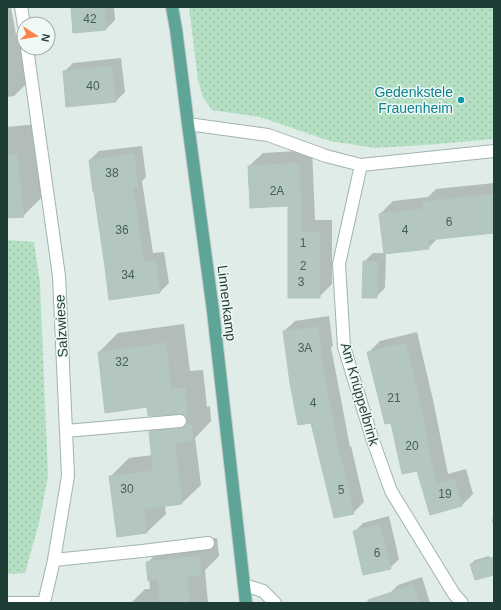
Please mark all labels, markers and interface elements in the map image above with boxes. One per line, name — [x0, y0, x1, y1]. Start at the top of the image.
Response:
house number: 42 — [83, 12, 97, 26]
north arrow — [16, 16, 56, 56]
text: N — [39, 33, 52, 43]
house number: 40 — [86, 79, 100, 93]
place label: Gedenkstele Frauenheim — [374, 84, 453, 116]
marker: Gedenkstele Frauenheim — [456, 95, 466, 105]
house number: 38 — [105, 166, 119, 180]
house number: 2A — [270, 184, 284, 198]
house number: 6 — [446, 215, 453, 229]
house number: 36 — [115, 223, 129, 237]
house number: 4 — [402, 223, 409, 237]
house number: 1 — [300, 236, 307, 250]
house number: 2 — [300, 259, 307, 273]
street label: Linnenkamp — [214, 264, 240, 342]
house number: 34 — [121, 268, 135, 282]
house number: 3 — [298, 275, 305, 289]
street label: Salzwiese — [51, 294, 71, 358]
house number: 3A — [298, 341, 312, 355]
street label: Am Knüppelbrink — [338, 341, 383, 448]
house number: 32 — [115, 355, 129, 369]
house number: 21 — [387, 391, 401, 405]
house number: 4 — [310, 396, 317, 410]
house number: 20 — [405, 439, 419, 453]
house number: 30 — [120, 482, 134, 496]
house number: 5 — [338, 483, 345, 497]
house number: 19 — [438, 487, 452, 501]
house number: 6 — [374, 546, 381, 560]

